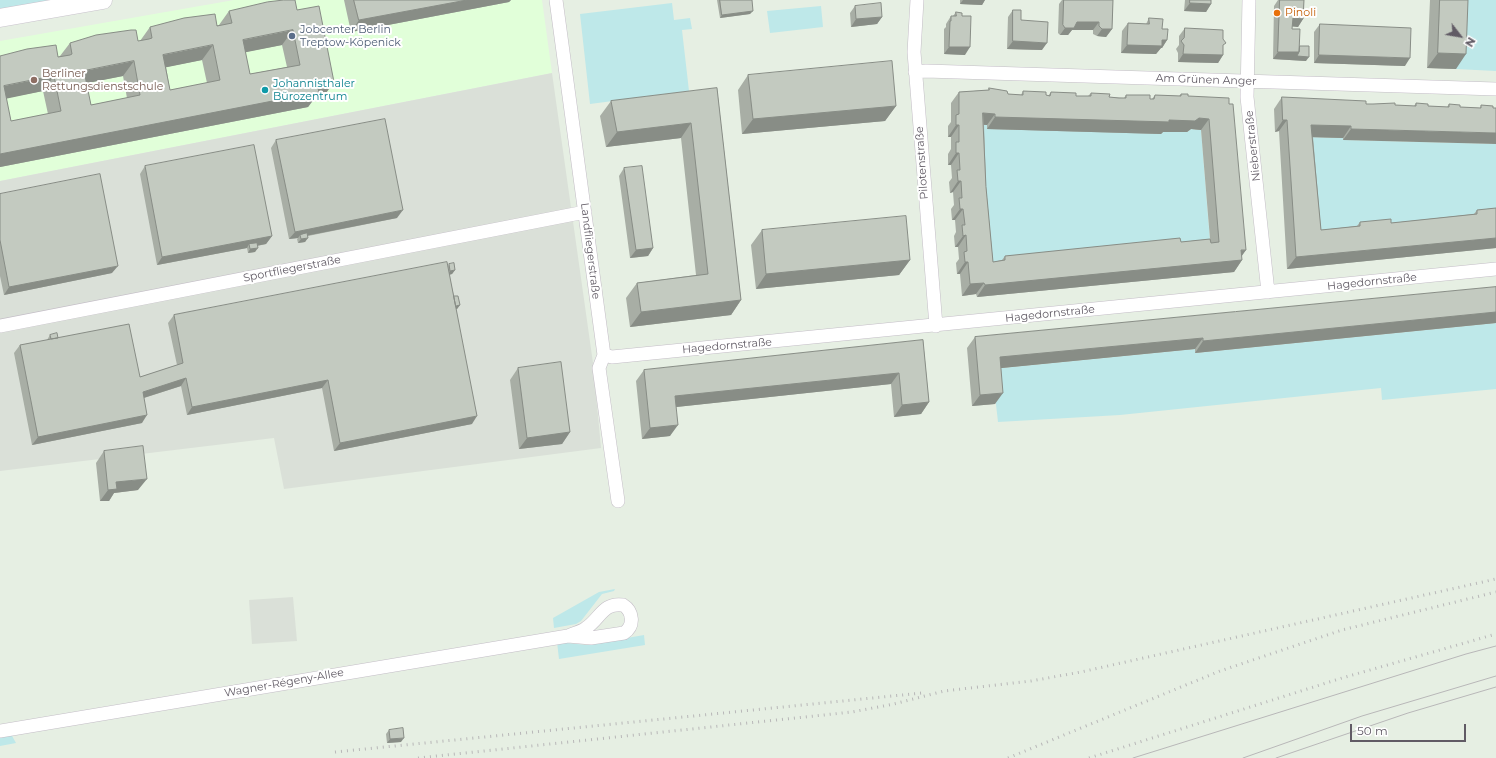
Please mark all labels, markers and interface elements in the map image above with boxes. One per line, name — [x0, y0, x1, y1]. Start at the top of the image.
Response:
place label: Pinoli — [1285, 6, 1316, 20]
marker: Pinoli — [1272, 8, 1282, 18]
north arrow — [1440, 16, 1480, 56]
place label: Jobcenter Berlin Treptow-Köpenick — [300, 23, 401, 49]
marker: Jobcenter Berlin Treptow-Köpenick — [287, 31, 297, 41]
text: N — [1462, 35, 1479, 50]
place label: Berliner Rettungsdienstschule — [42, 67, 163, 93]
street label: Am Grünen Anger — [1155, 72, 1257, 88]
marker: Berliner Rettungsdienstschule — [29, 75, 39, 85]
place label: Johannisthaler Bürozentrum — [273, 77, 355, 103]
marker: Johannisthaler Bürozentrum — [260, 85, 270, 95]
street label: Nieberstraße — [1243, 110, 1263, 182]
street label: Pilotenstraße — [913, 126, 931, 200]
street label: Landfliegerstraße — [578, 202, 602, 300]
street label: Sportfliegerstraße — [242, 253, 342, 285]
street label: Hagedornstraße — [1327, 271, 1417, 293]
street label: Hagedornstraße — [1005, 303, 1095, 325]
street label: Hagedornstraße — [682, 336, 772, 356]
street label: Wagner-Régeny-Allee — [223, 666, 345, 700]
scale bar — [1352, 716, 1468, 742]
text: 50 m — [1357, 723, 1388, 738]

